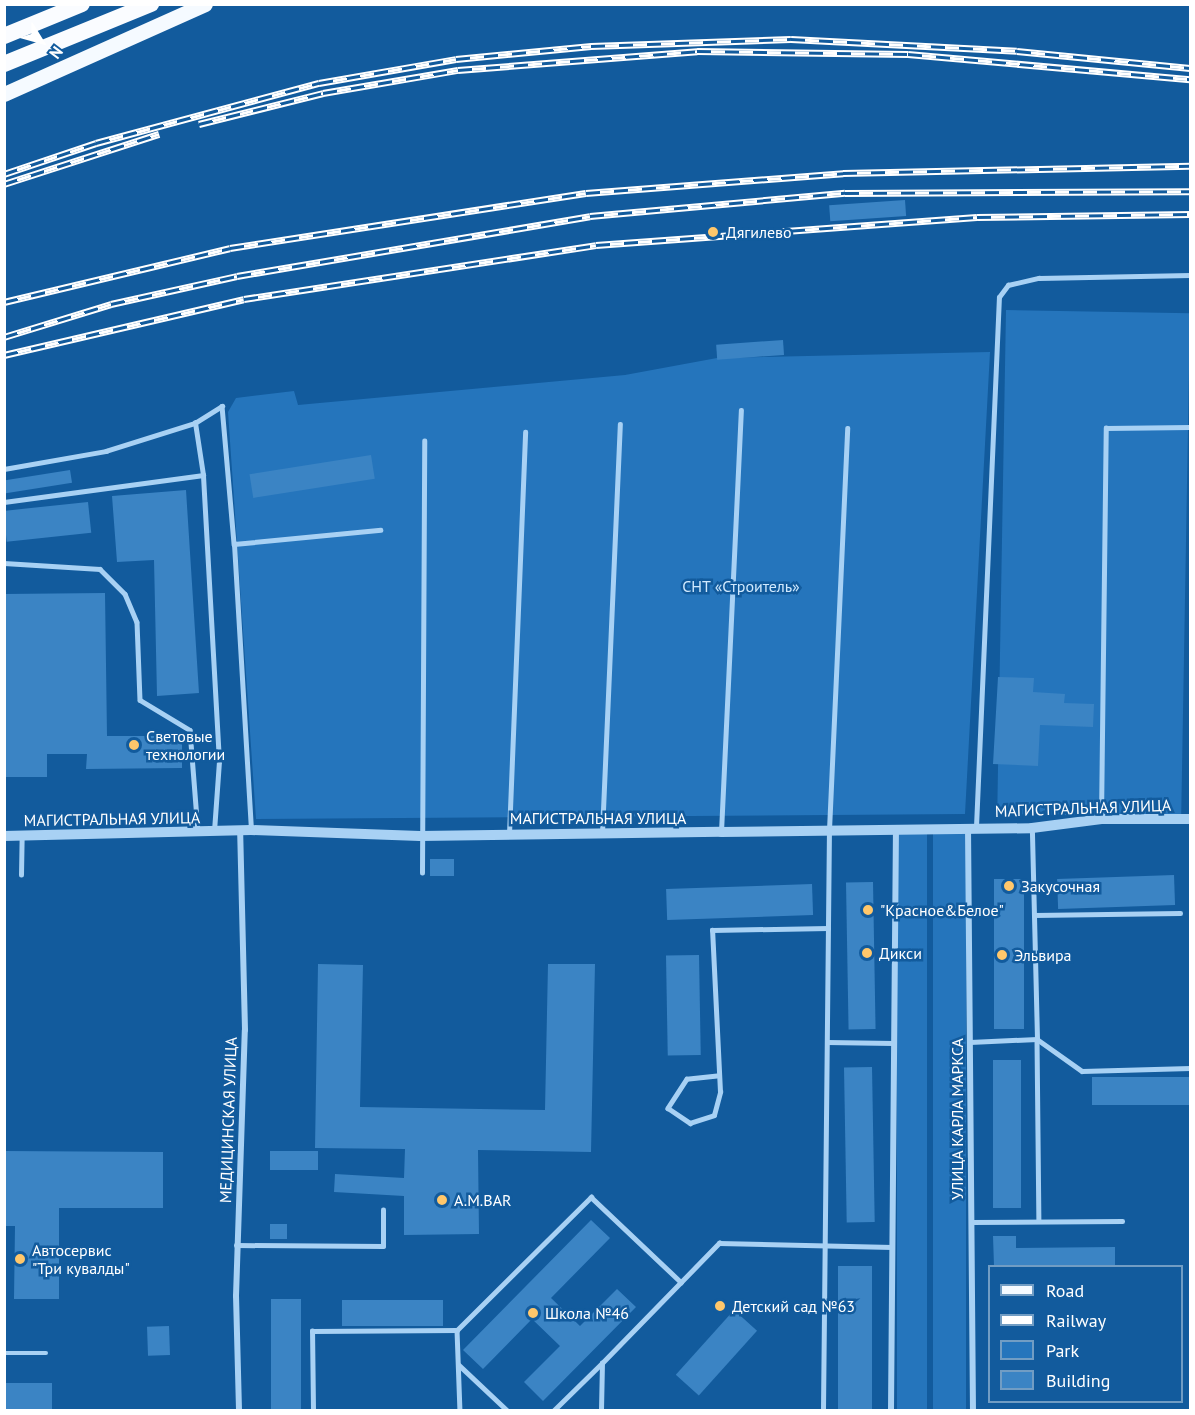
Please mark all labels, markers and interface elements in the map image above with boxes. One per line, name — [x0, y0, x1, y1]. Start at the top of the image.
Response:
north arrow — [12, 12, 72, 72]
text: N — [45, 43, 68, 63]
place label: Дягилево — [726, 222, 792, 242]
marker: Дягилево — [704, 223, 722, 241]
park label: СНТ «Строитель» — [682, 576, 800, 596]
place label: Световые технологии — [146, 726, 225, 764]
marker: Световые технологии — [127, 738, 141, 752]
street label: МАГИСТРАЛЬНАЯ УЛИЦА — [994, 795, 1172, 821]
street label: МАГИСТРАЛЬНАЯ УЛИЦА — [23, 808, 201, 830]
street label: МАГИСТРАЛЬНАЯ УЛИЦА — [510, 808, 686, 828]
place label: Закусочная — [1021, 876, 1100, 896]
marker: Закусочная — [1002, 879, 1016, 893]
place label: "Красное&Белое" — [880, 900, 1004, 920]
marker: "Красное&Белое" — [861, 903, 875, 917]
place label: Дикси — [879, 943, 922, 963]
place label: Эльвира — [1014, 945, 1072, 965]
marker: Дикси — [860, 946, 874, 960]
marker: Эльвира — [995, 948, 1009, 962]
street label: МЕДИЦИНСКАЯ УЛИЦА — [215, 1036, 241, 1204]
street label: УЛИЦА КАРЛА МАРКСА — [947, 1037, 967, 1201]
place label: А.М.BAR — [454, 1190, 512, 1210]
marker: А.М.BAR — [435, 1193, 449, 1207]
place label: Автосервис "Три кувалды" — [32, 1240, 130, 1278]
marker: Автосервис "Три кувалды" — [13, 1252, 27, 1266]
legend — [988, 1265, 1183, 1403]
text: Road — [1046, 1279, 1084, 1302]
place label: Детский сад №63 — [732, 1296, 855, 1316]
marker: Детский сад №63 — [713, 1299, 727, 1313]
place label: Школа №46 — [545, 1303, 629, 1323]
marker: Школа №46 — [526, 1306, 540, 1320]
text: Railway — [1046, 1309, 1106, 1332]
text: Park — [1046, 1339, 1079, 1362]
text: Building — [1046, 1369, 1110, 1392]

